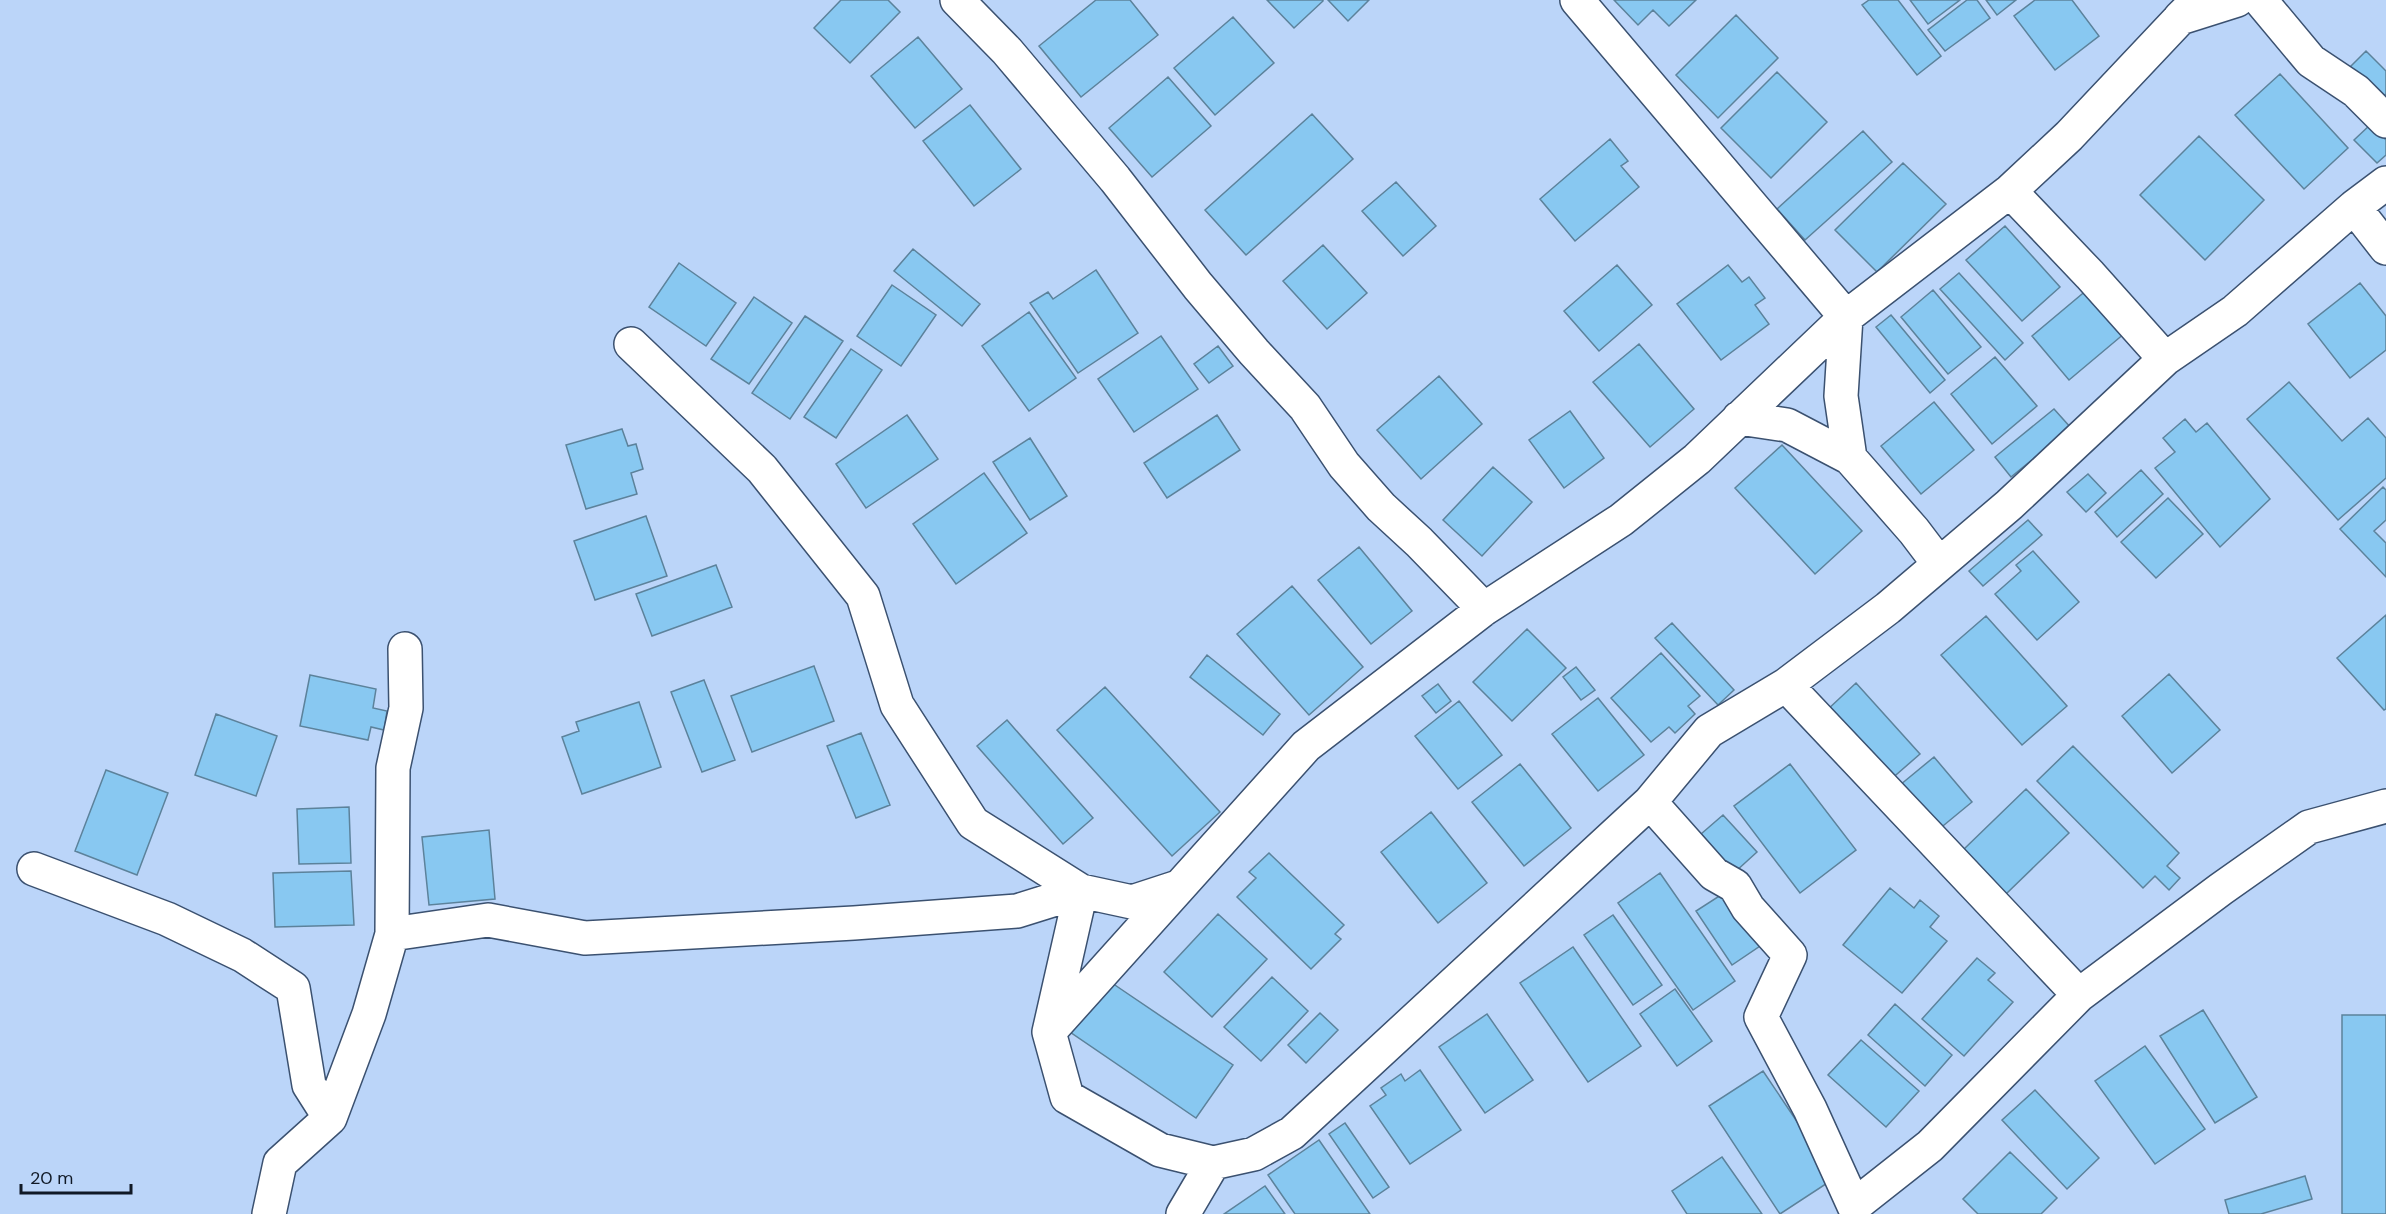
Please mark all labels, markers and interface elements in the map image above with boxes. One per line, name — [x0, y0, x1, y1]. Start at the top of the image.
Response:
scale bar — [21, 1157, 130, 1195]
text: 20 m — [30, 1166, 73, 1190]

